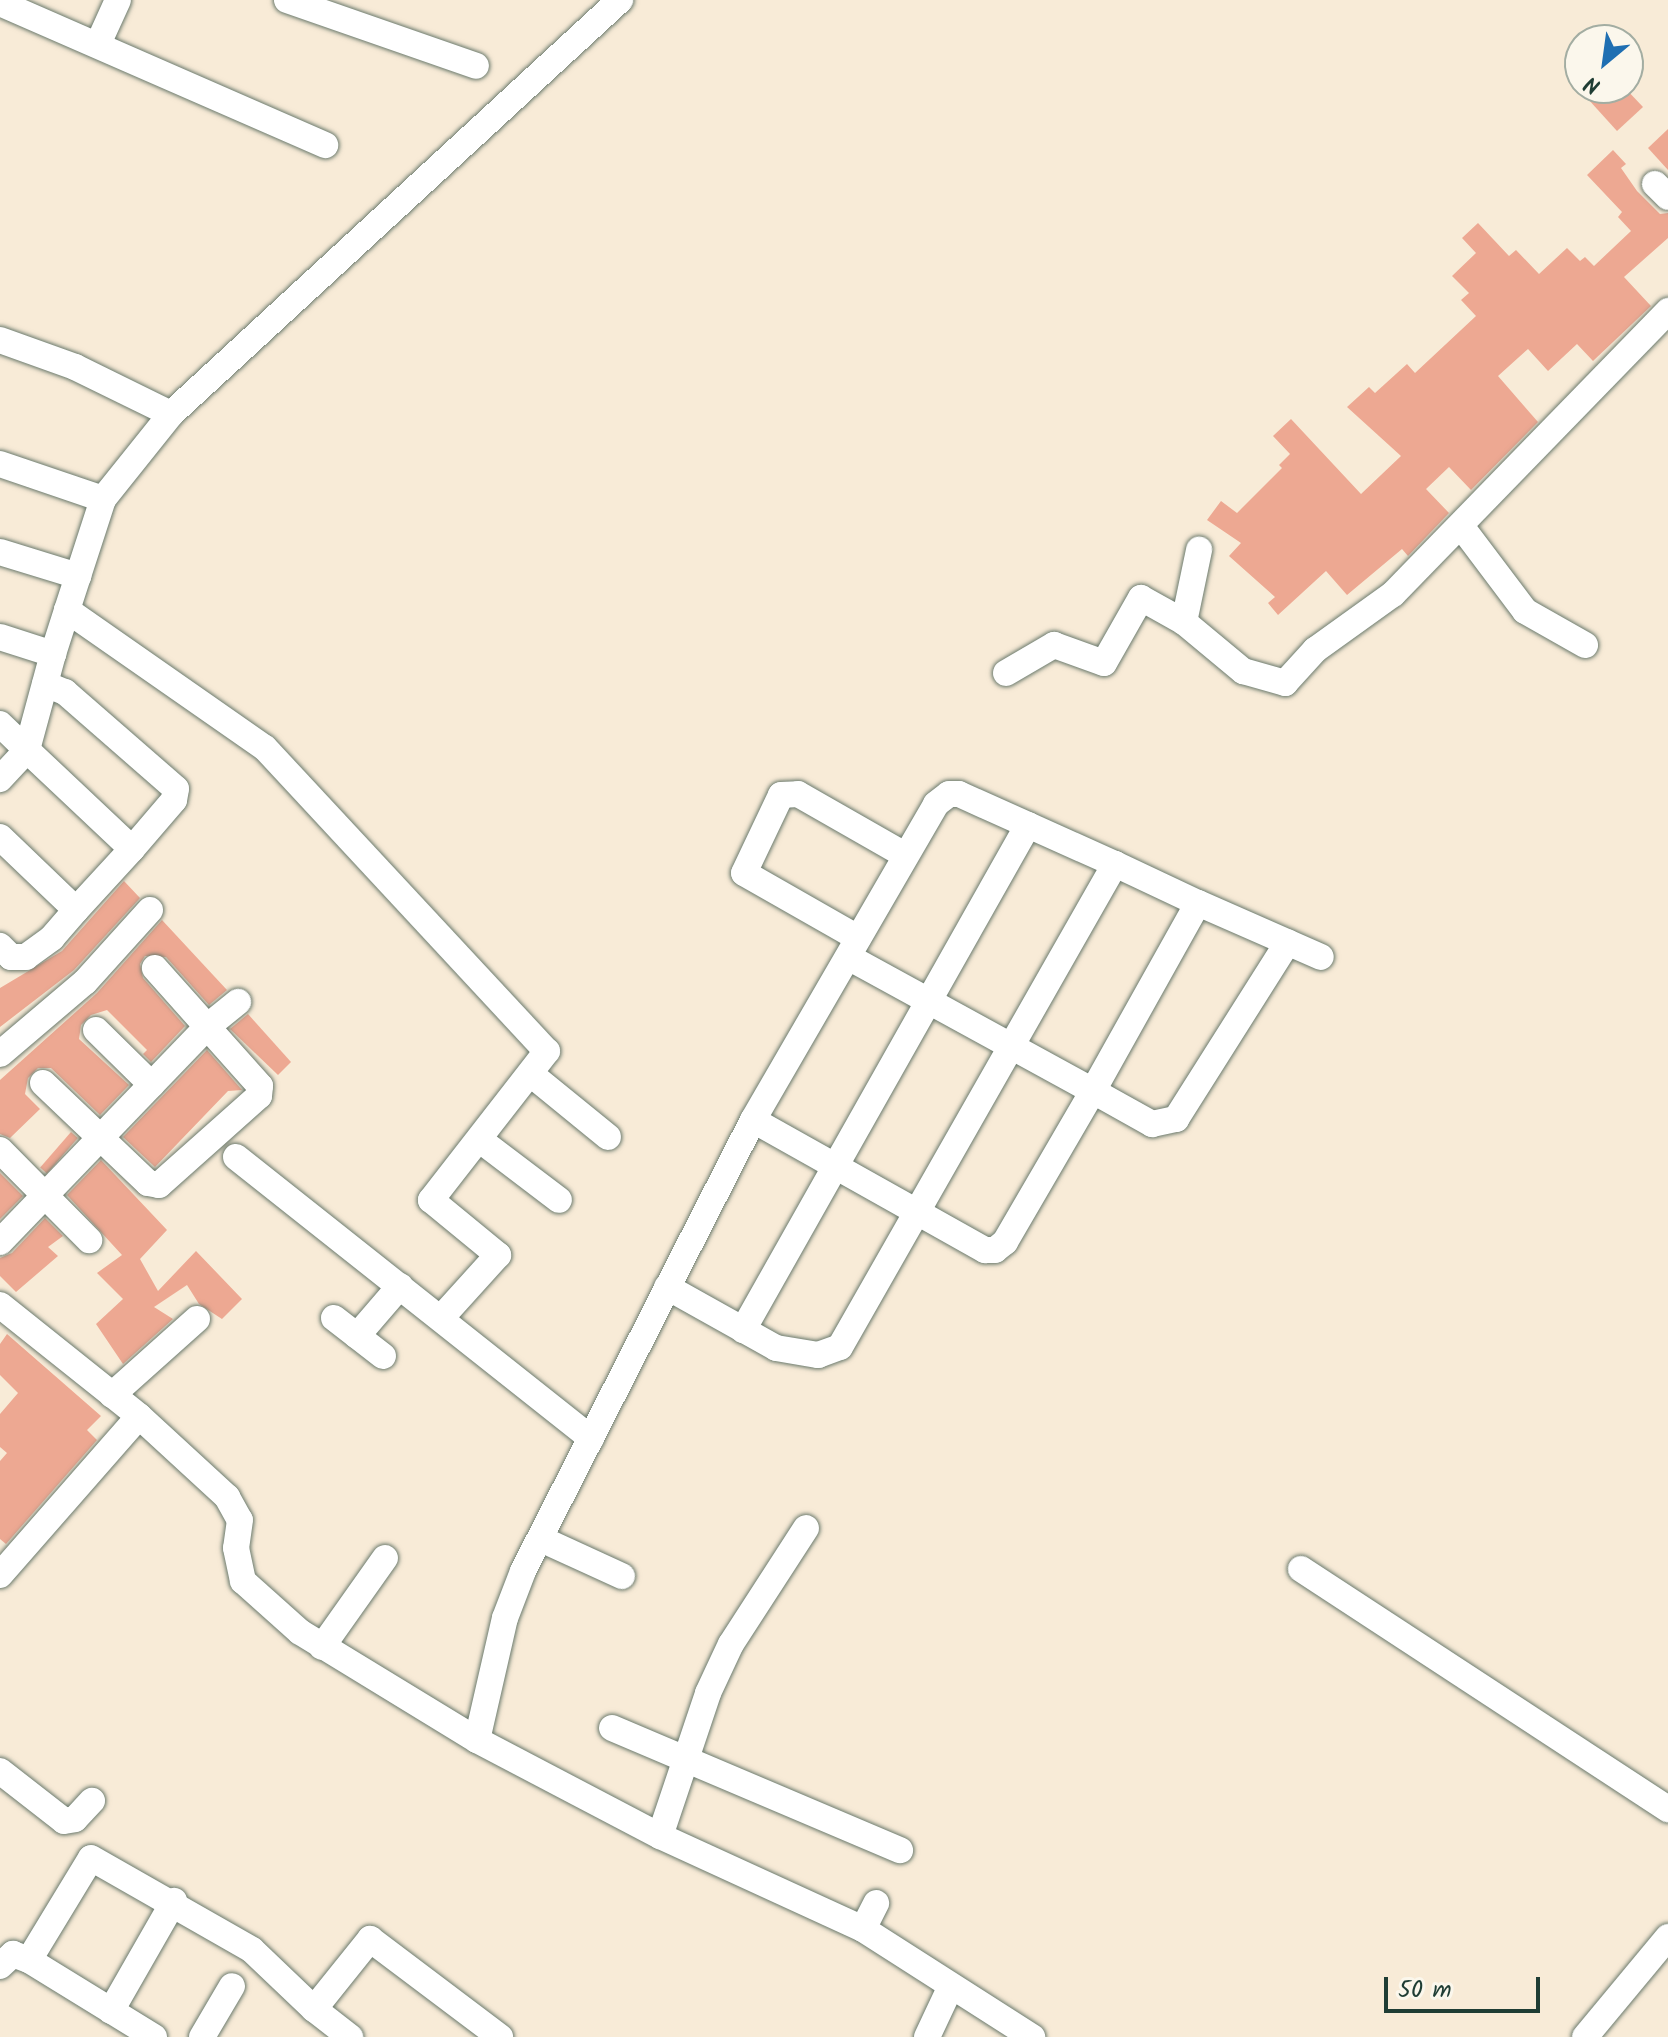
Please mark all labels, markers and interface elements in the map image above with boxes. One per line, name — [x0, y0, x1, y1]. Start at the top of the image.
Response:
north arrow — [1564, 24, 1644, 104]
text: N — [1579, 65, 1608, 102]
scale bar — [1388, 1961, 1544, 2011]
text: 50 m — [1398, 1971, 1452, 2010]

